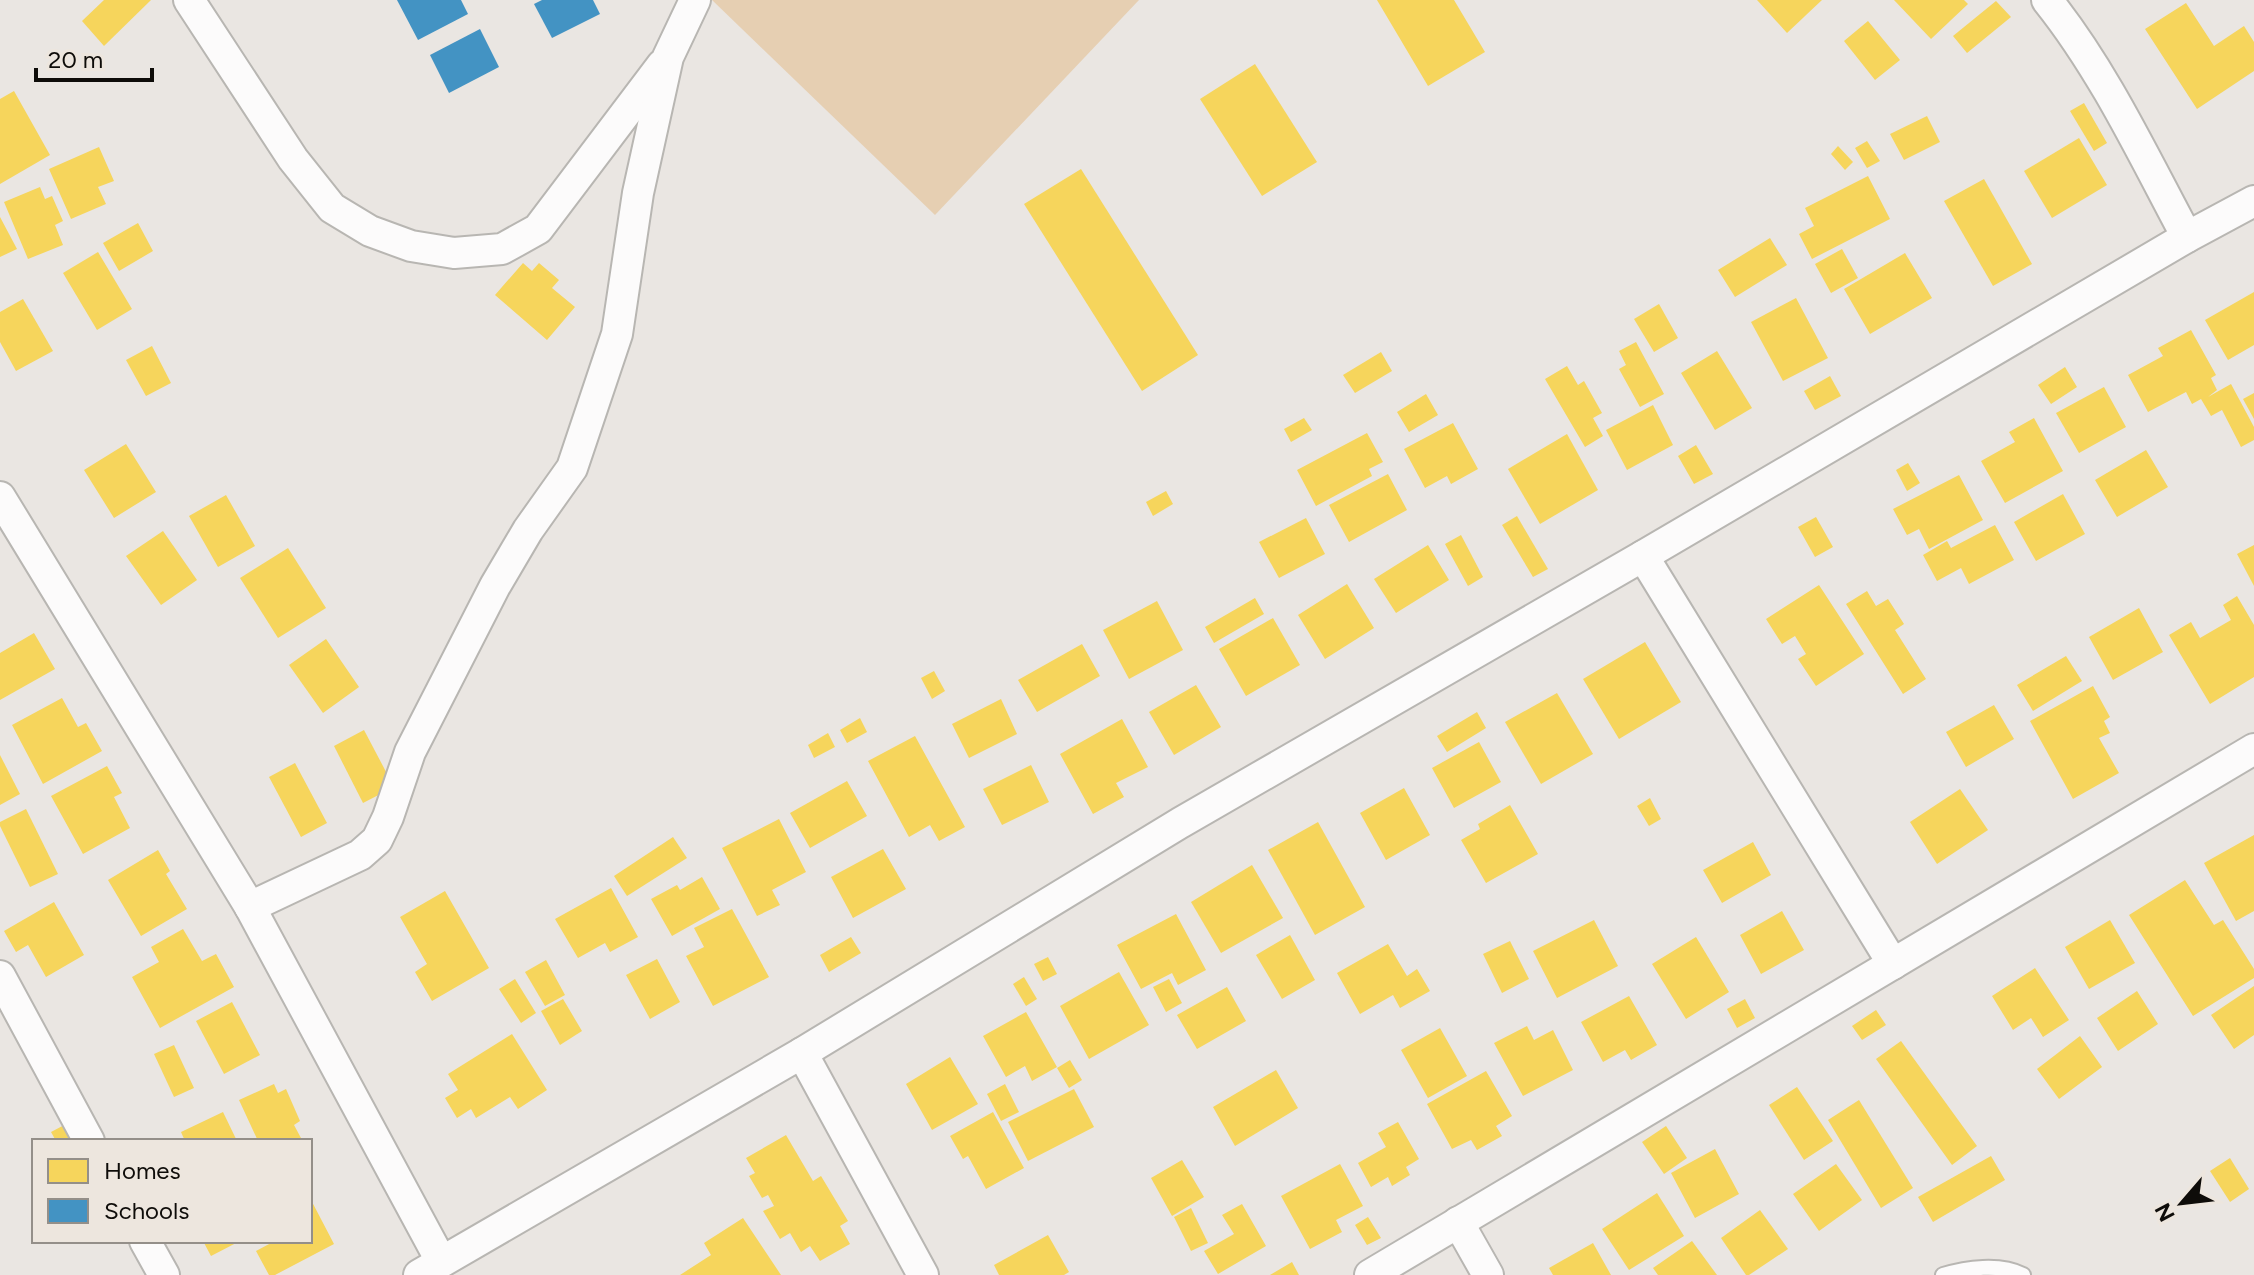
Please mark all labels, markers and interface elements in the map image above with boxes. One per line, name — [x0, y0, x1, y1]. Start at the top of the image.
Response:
scale bar — [36, 32, 152, 82]
text: 20 m — [48, 45, 103, 74]
legend — [32, 1139, 312, 1243]
text: Homes — [104, 1156, 181, 1185]
north arrow — [2142, 1163, 2222, 1243]
text: Schools — [104, 1196, 189, 1225]
text: N — [2149, 1198, 2181, 1226]

